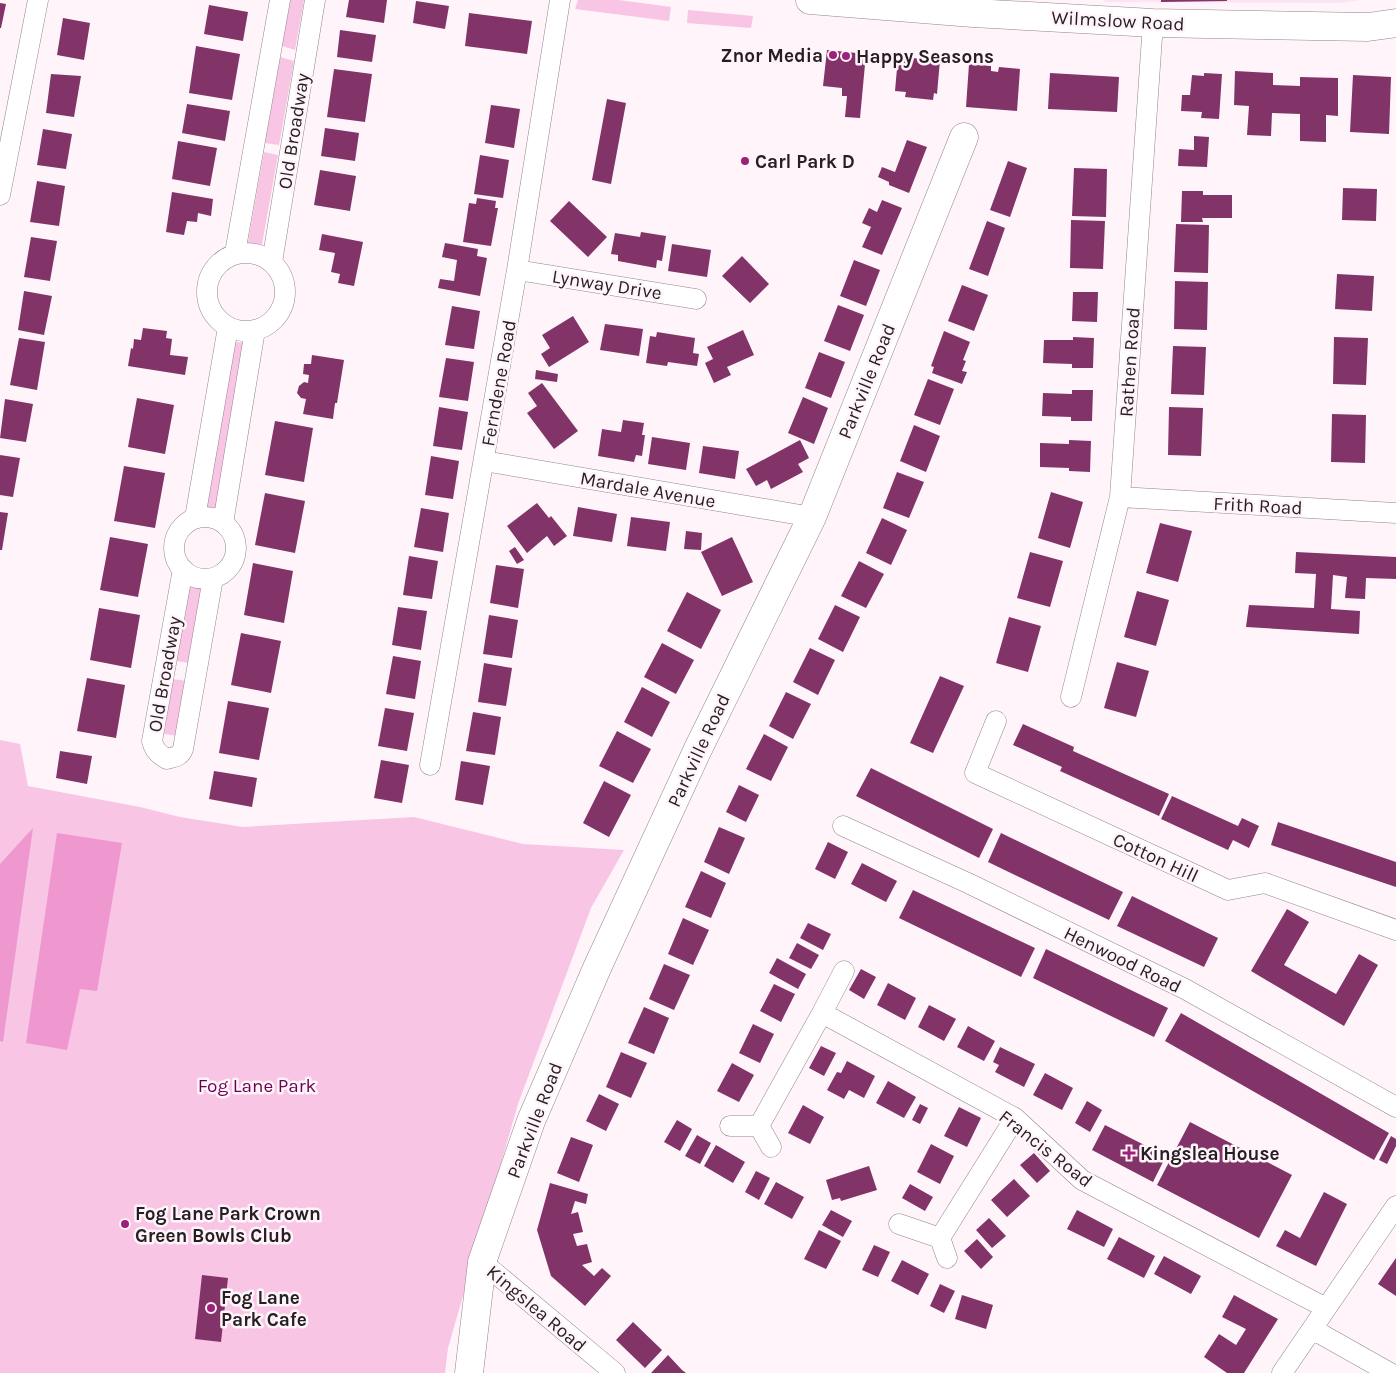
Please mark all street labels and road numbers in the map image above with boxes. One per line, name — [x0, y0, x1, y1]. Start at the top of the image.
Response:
street label: Wilmslow Road — [1051, 7, 1185, 35]
street label: Old Broadway — [274, 71, 314, 191]
street label: Lynway Drive — [550, 265, 663, 305]
street label: Rathen Road — [1115, 306, 1145, 418]
street label: Ferndene Road — [477, 318, 521, 448]
street label: Parkville Road — [834, 321, 900, 442]
street label: Mardale Avenue — [578, 467, 717, 513]
street label: Frith Road — [1213, 493, 1303, 519]
street label: Old Broadway — [144, 614, 186, 734]
street label: Parkville Road — [663, 690, 735, 811]
street label: Cotton Hill — [1109, 829, 1202, 887]
street label: Henwood Road — [1060, 922, 1185, 998]
street label: Parkville Road — [503, 1059, 567, 1181]
street label: Francis Road — [994, 1106, 1096, 1192]
street label: Kingslea Road — [482, 1261, 591, 1357]

